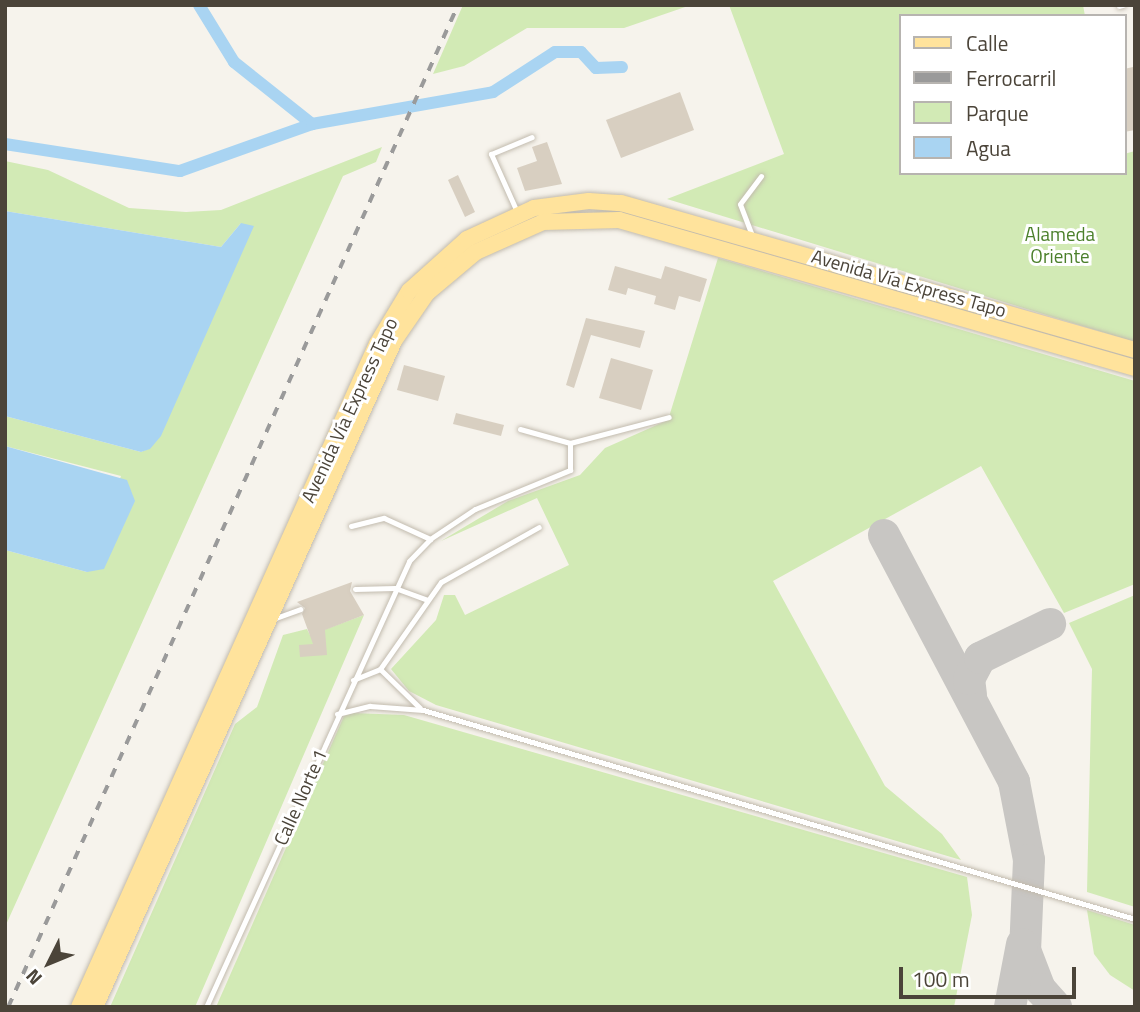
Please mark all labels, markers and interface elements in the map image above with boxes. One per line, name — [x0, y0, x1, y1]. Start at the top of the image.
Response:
legend — [898, 14, 1126, 175]
text: Calle — [966, 27, 1008, 59]
text: Ferrocarril — [966, 62, 1056, 94]
text: Parque — [966, 97, 1029, 129]
text: Agua — [966, 132, 1011, 164]
park label: Alameda Oriente — [1025, 223, 1095, 267]
street label: Avenida Vía Express Tapo — [809, 244, 1009, 322]
street label: Avenida Vía Express Tapo — [296, 314, 402, 506]
street label: Calle Norte 1 — [269, 745, 331, 849]
north arrow — [14, 928, 84, 998]
scale bar — [902, 953, 1079, 997]
text: N — [18, 963, 48, 992]
text: 100 m — [912, 963, 969, 995]

